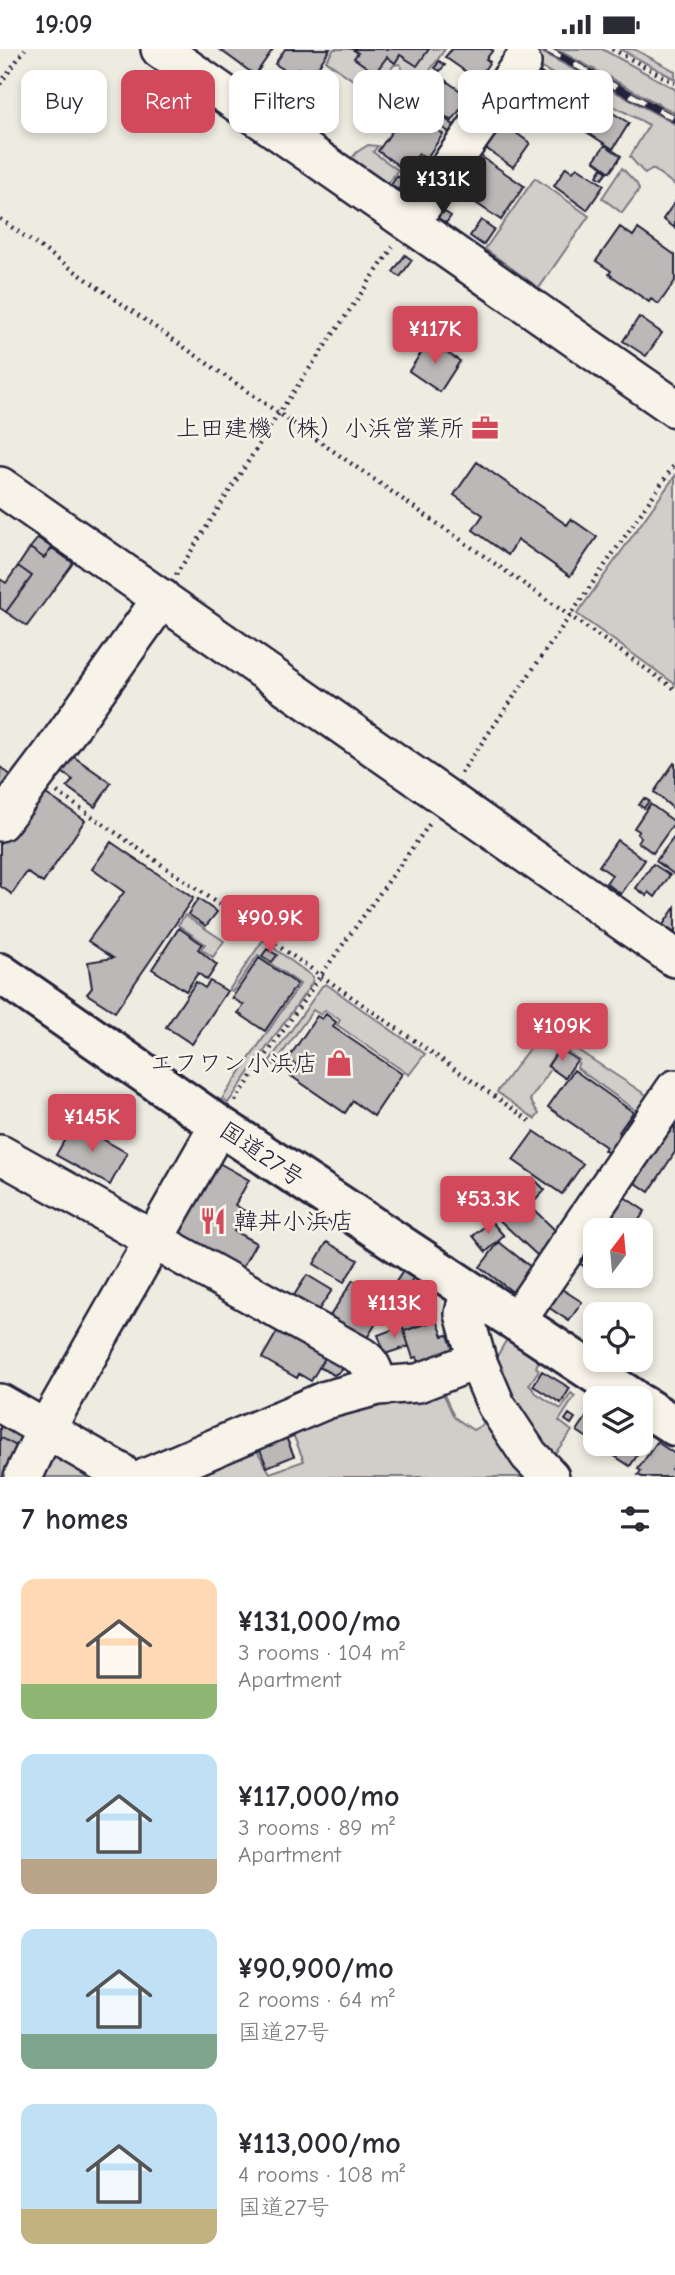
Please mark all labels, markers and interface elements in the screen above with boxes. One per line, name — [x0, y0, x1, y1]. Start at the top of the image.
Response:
text: 19:09 — [35, 10, 93, 40]
chip: Buy — [21, 70, 107, 133]
chip: Rent — [121, 70, 215, 133]
chip: Filters — [229, 70, 339, 133]
chip: New — [353, 70, 444, 133]
chip: Apartment — [458, 70, 613, 133]
pin: ¥131K — [394, 157, 492, 216]
text: ¥131K — [416, 165, 470, 192]
pin: ¥117K — [386, 307, 484, 366]
text: ¥117K — [409, 315, 461, 342]
office icon: 上田建機（株）小浜営業所 — [470, 413, 500, 443]
place label: 上田建機（株）小浜営業所 — [176, 414, 464, 442]
pin: ¥90.9K — [213, 895, 327, 955]
text: ¥90.9K — [237, 904, 303, 931]
pin: ¥109K — [513, 1003, 611, 1063]
text: ¥109K — [533, 1012, 591, 1039]
shop icon: エフワン小浜店 — [324, 1048, 354, 1078]
place label: エフワン小浜店 — [150, 1049, 318, 1077]
pin: ¥145K — [43, 1095, 141, 1154]
text: ¥145K — [64, 1103, 120, 1130]
street label: 国道27号 — [214, 1116, 310, 1192]
pin: ¥53.3K — [431, 1177, 545, 1236]
text: ¥53.3K — [456, 1185, 520, 1212]
restaurant icon: 韓丼小浜店 — [198, 1206, 228, 1236]
place label: 韓丼小浜店 — [234, 1207, 354, 1235]
north arrow — [583, 1218, 653, 1288]
map controls — [583, 1218, 653, 1456]
pin: ¥113K — [345, 1281, 443, 1340]
text: ¥113K — [367, 1289, 421, 1316]
button: locate — [583, 1302, 653, 1372]
button: layers — [583, 1386, 653, 1456]
icon: filters — [616, 1500, 654, 1538]
text: 7 homes — [21, 1502, 128, 1537]
text: ¥131,000/mo — [238, 1604, 401, 1639]
icon: home — [77, 1607, 161, 1691]
text: 3 rooms · 104 m² — [238, 1639, 405, 1666]
text: Apartment — [238, 1666, 341, 1693]
text: ¥117,000/mo — [238, 1779, 400, 1814]
icon: home — [77, 1782, 161, 1866]
text: 3 rooms · 89 m² — [238, 1814, 395, 1841]
text: Apartment — [238, 1841, 341, 1868]
text: ¥90,900/mo — [238, 1951, 394, 1986]
icon: home — [77, 1957, 161, 2041]
text: 2 rooms · 64 m² — [238, 1986, 395, 2013]
text: 国道27号 — [238, 2019, 330, 2046]
text: ¥113,000/mo — [238, 2126, 401, 2161]
icon: home — [77, 2132, 161, 2216]
text: 4 rooms · 108 m² — [238, 2161, 405, 2188]
text: 国道27号 — [238, 2194, 330, 2221]

